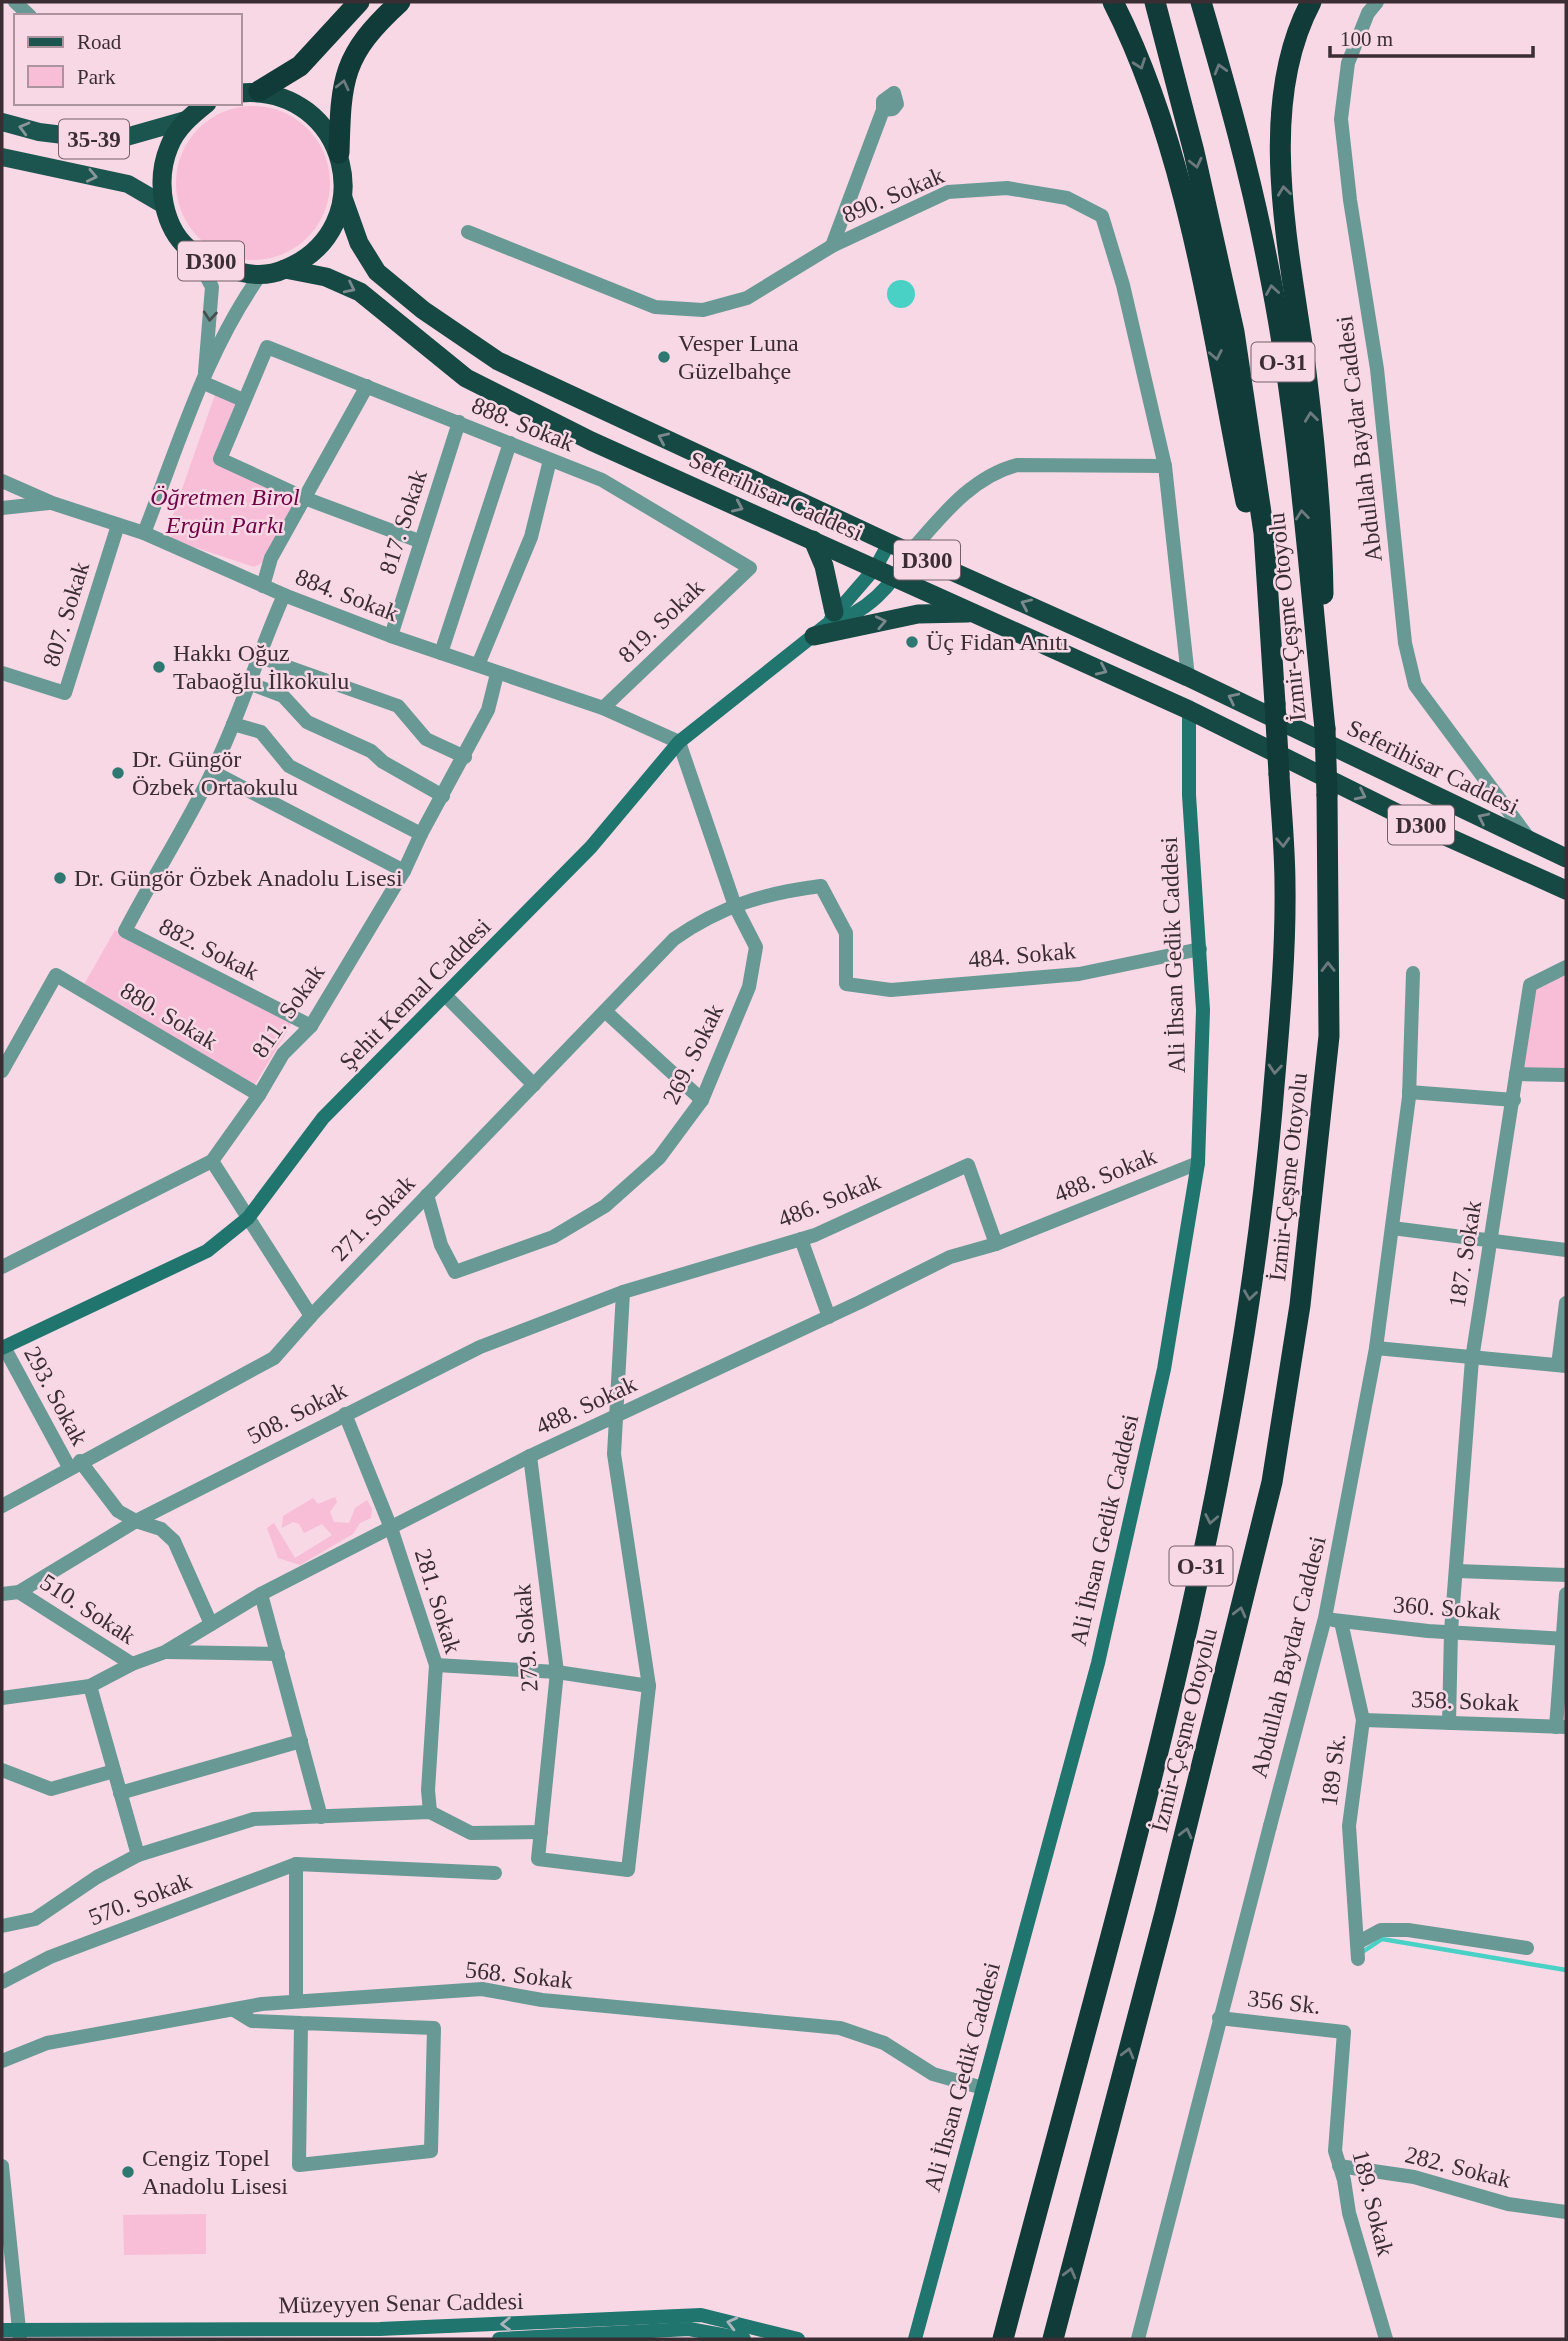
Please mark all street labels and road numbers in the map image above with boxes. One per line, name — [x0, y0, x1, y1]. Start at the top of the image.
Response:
road number: 35-39 — [59, 120, 129, 158]
street label: 890. Sokak — [838, 162, 948, 228]
road number: D300 — [178, 242, 244, 280]
street label: Abdullah Baydar Caddesi — [1331, 314, 1387, 564]
road number: O-31 — [1252, 342, 1314, 382]
street label: 888. Sokak — [468, 392, 578, 456]
street label: Seferihisar Caddesi — [685, 446, 867, 546]
street label: 817. Sokak — [374, 467, 432, 577]
street label: İzmir-Çeşme Otoyolu — [1263, 511, 1311, 723]
road number: D300 — [894, 540, 960, 580]
street label: 807. Sokak — [38, 559, 94, 669]
street label: 884. Sokak — [292, 564, 402, 626]
street label: 819. Sokak — [613, 574, 709, 668]
street label: Seferihisar Caddesi — [1343, 714, 1523, 820]
road number: D300 — [1388, 806, 1454, 845]
street label: Ali İhsan Gedik Caddesi — [1156, 836, 1190, 1074]
street label: 882. Sokak — [155, 913, 263, 985]
street label: Şehit Kemal Caddesi — [334, 913, 496, 1075]
street label: 484. Sokak — [967, 937, 1077, 973]
street label: 811. Sokak — [247, 960, 329, 1062]
street label: 880. Sokak — [116, 977, 222, 1055]
street label: 269. Sokak — [658, 1000, 728, 1108]
street label: İzmir-Çeşme Otoyolu — [1264, 1071, 1312, 1283]
street label: 488. Sokak — [1050, 1143, 1160, 1207]
street label: 486. Sokak — [774, 1168, 884, 1232]
street label: 271. Sokak — [326, 1170, 420, 1266]
street label: 187. Sokak — [1444, 1199, 1486, 1309]
street label: 293. Sokak — [19, 1342, 93, 1450]
street label: 488. Sokak — [532, 1370, 640, 1440]
street label: 508. Sokak — [243, 1377, 351, 1449]
street label: Ali İhsan Gedik Caddesi — [1065, 1411, 1143, 1648]
street label: Abdullah Baydar Caddesi — [1245, 1533, 1331, 1780]
street label: 281. Sokak — [410, 1546, 466, 1656]
road number: O-31 — [1170, 1546, 1232, 1586]
street label: 510. Sokak — [36, 1569, 140, 1649]
street label: 279. Sokak — [509, 1583, 543, 1693]
street label: 360. Sokak — [1392, 1591, 1502, 1625]
street label: İzmir-Çeşme Otoyolu — [1146, 1625, 1222, 1835]
street label: 358. Sokak — [1411, 1686, 1519, 1716]
street label: 189 Sk. — [1316, 1732, 1350, 1808]
street label: 570. Sokak — [85, 1868, 195, 1930]
street label: 568. Sokak — [464, 1956, 574, 1994]
street label: Ali İhsan Gedik Caddesi — [919, 1959, 1005, 2195]
street label: 356 Sk. — [1246, 1985, 1322, 2019]
street label: 282. Sokak — [1402, 2141, 1514, 2193]
street label: 189. Sokak — [1347, 2147, 1399, 2259]
street label: Müzeyyen Senar Caddesi — [278, 2288, 524, 2318]

